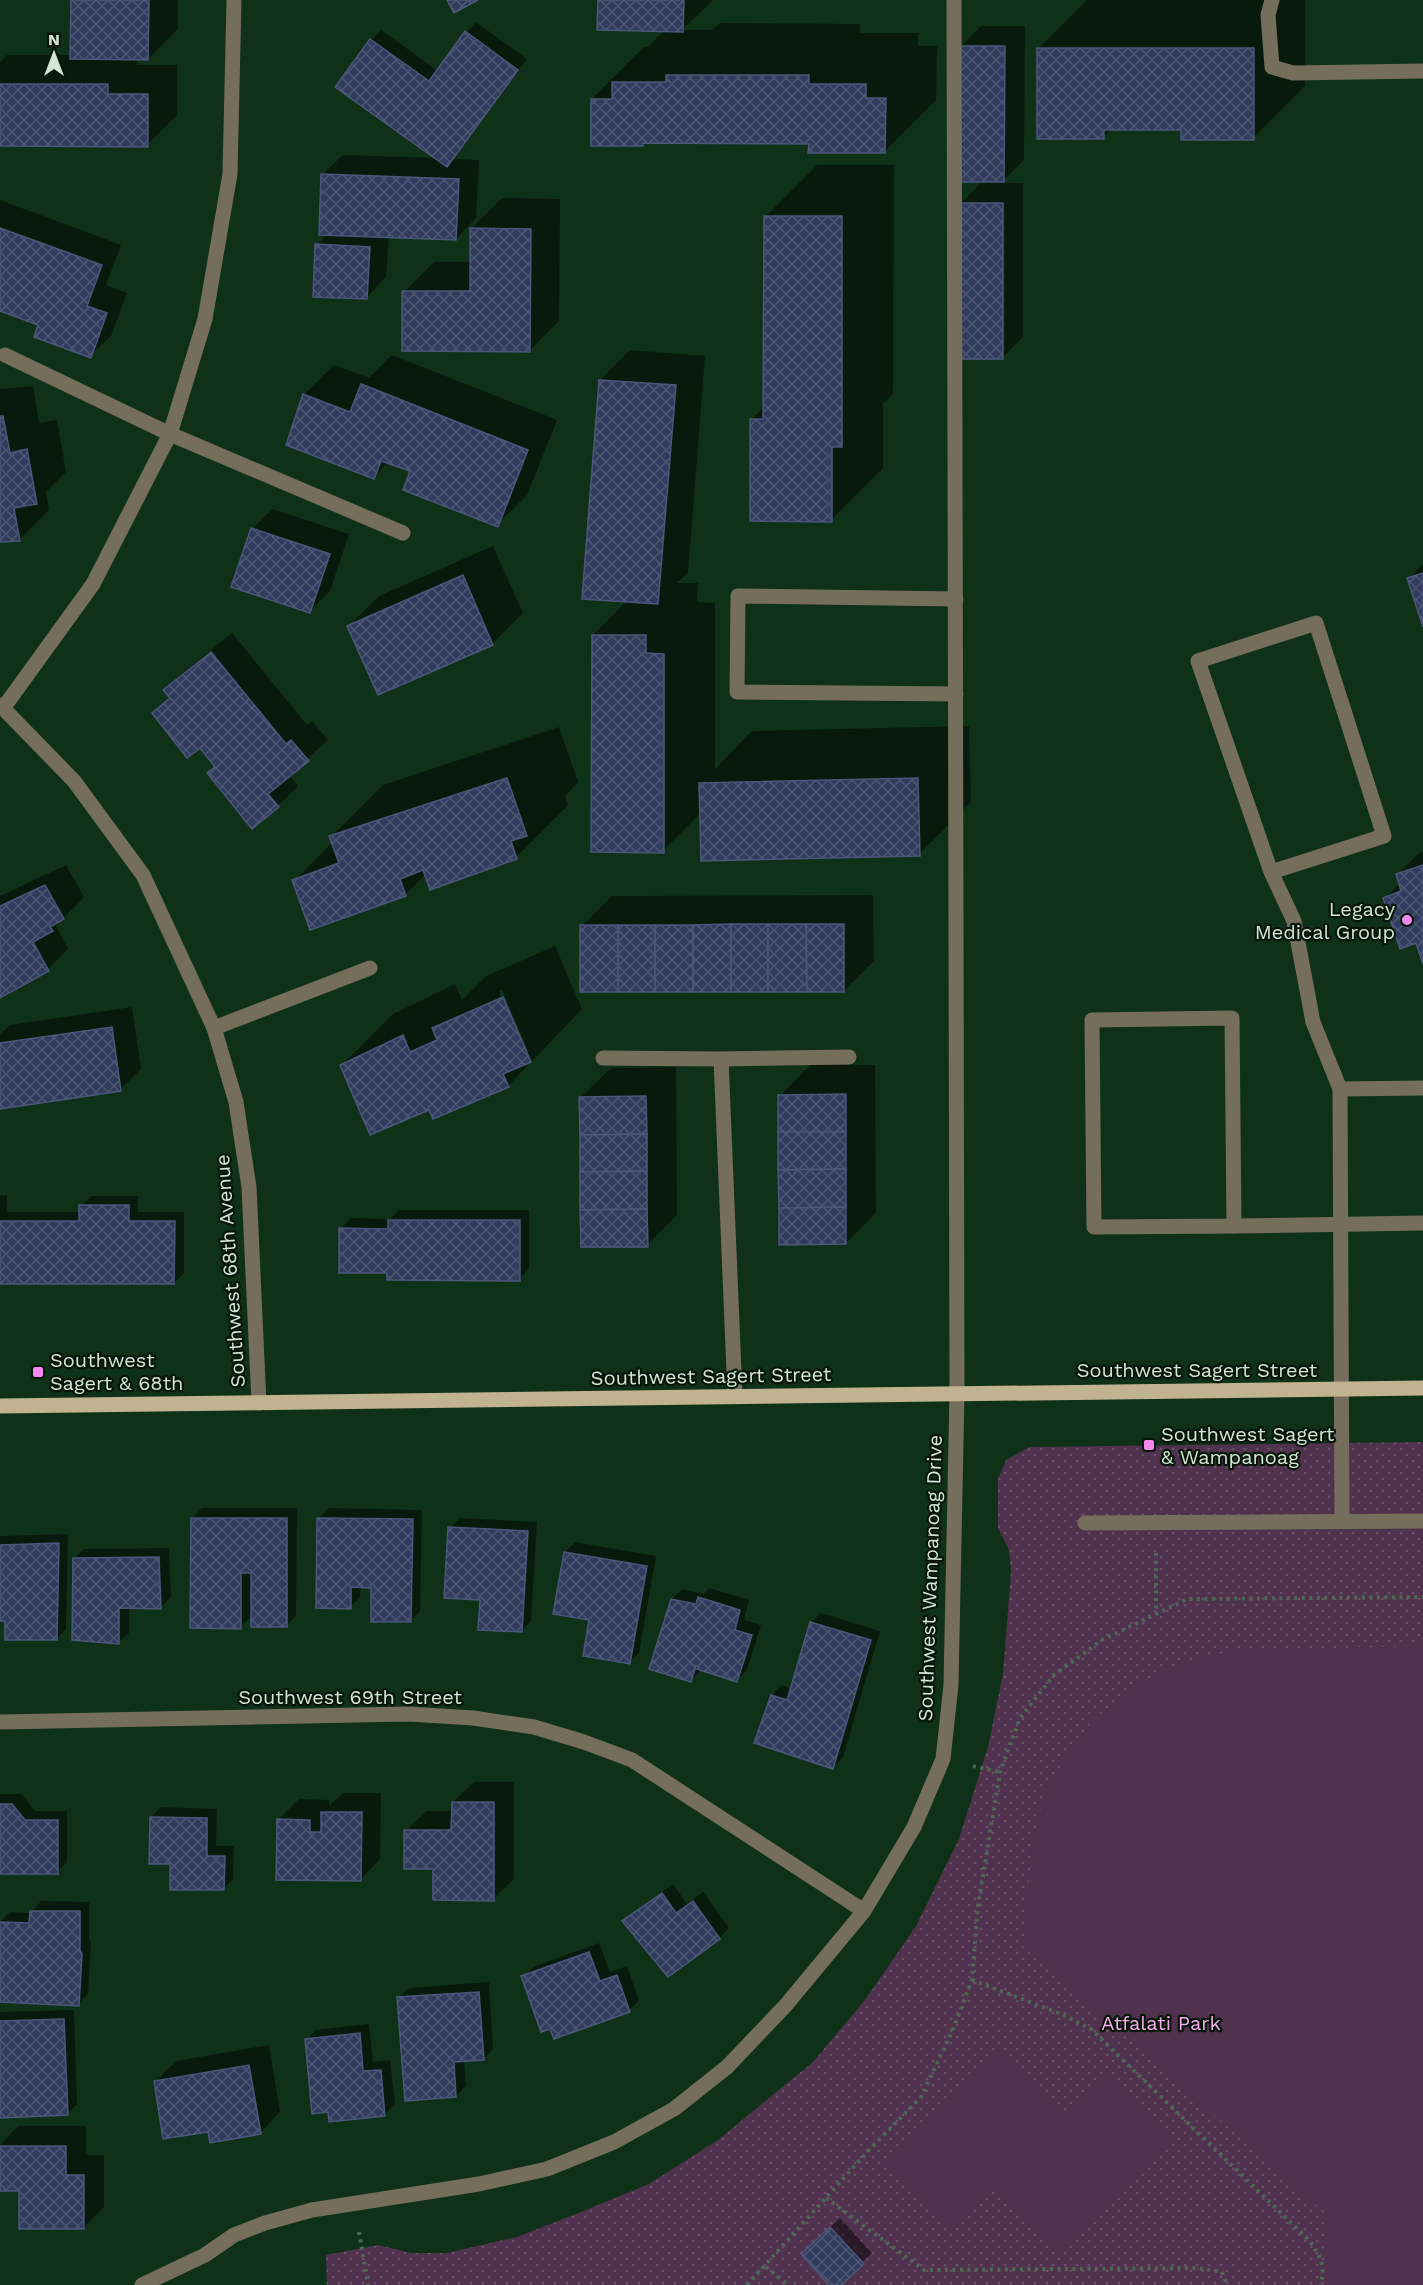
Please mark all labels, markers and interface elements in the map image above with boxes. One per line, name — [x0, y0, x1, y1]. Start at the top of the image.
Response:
north arrow — [24, 24, 84, 84]
text: N — [48, 30, 60, 49]
place label: Legacy Medical Group — [1255, 897, 1396, 944]
marker: Legacy Medical Group — [1400, 913, 1414, 927]
street label: Southwest 68th Avenue — [210, 1154, 250, 1388]
place label: Southwest Sagert & 68th — [50, 1348, 183, 1395]
street label: Southwest Sagert Street — [1077, 1358, 1318, 1382]
street label: Southwest Sagert Street — [591, 1362, 832, 1390]
marker: Southwest Sagert & 68th — [31, 1365, 45, 1379]
place label: Southwest Sagert & Wampanoag — [1161, 1422, 1335, 1469]
street label: Southwest Wampanoag Drive — [913, 1434, 947, 1722]
marker: Southwest Sagert & Wampanoag — [1142, 1438, 1156, 1452]
street label: Southwest 69th Street — [238, 1685, 462, 1709]
park label: Atfalati Park — [1101, 2011, 1221, 2035]

